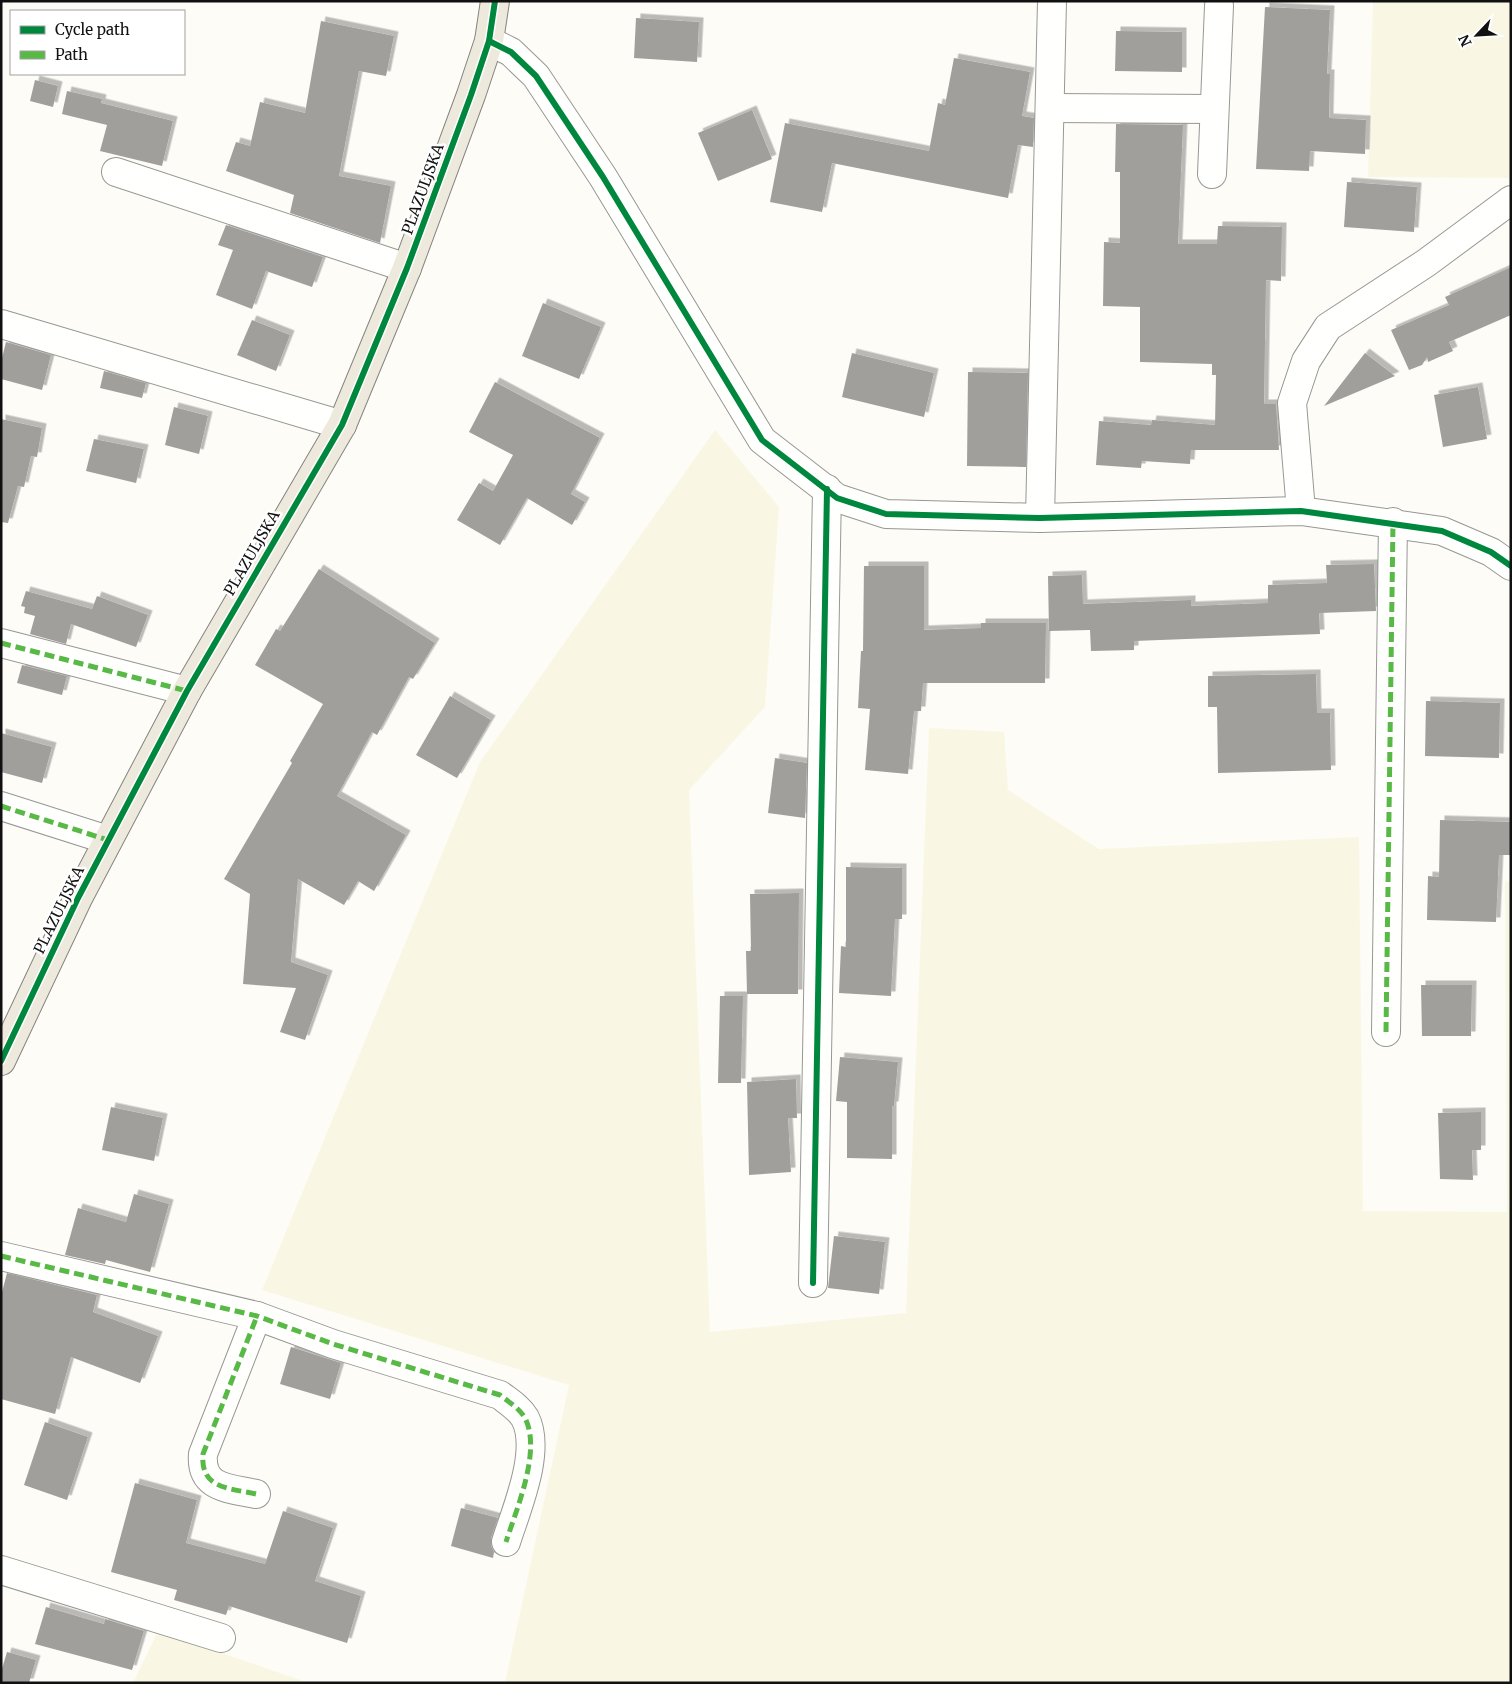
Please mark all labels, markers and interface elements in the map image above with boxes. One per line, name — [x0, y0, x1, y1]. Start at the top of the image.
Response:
legend — [10, 10, 185, 75]
north arrow — [1452, 10, 1502, 60]
text: Cycle path — [55, 20, 130, 39]
text: N — [1455, 32, 1476, 49]
text: Path — [55, 45, 88, 64]
street label: PLAZULJSKA — [397, 140, 448, 237]
street label: PLAZULJSKA — [220, 506, 284, 599]
street label: PLAZULJSKA — [29, 862, 88, 957]

